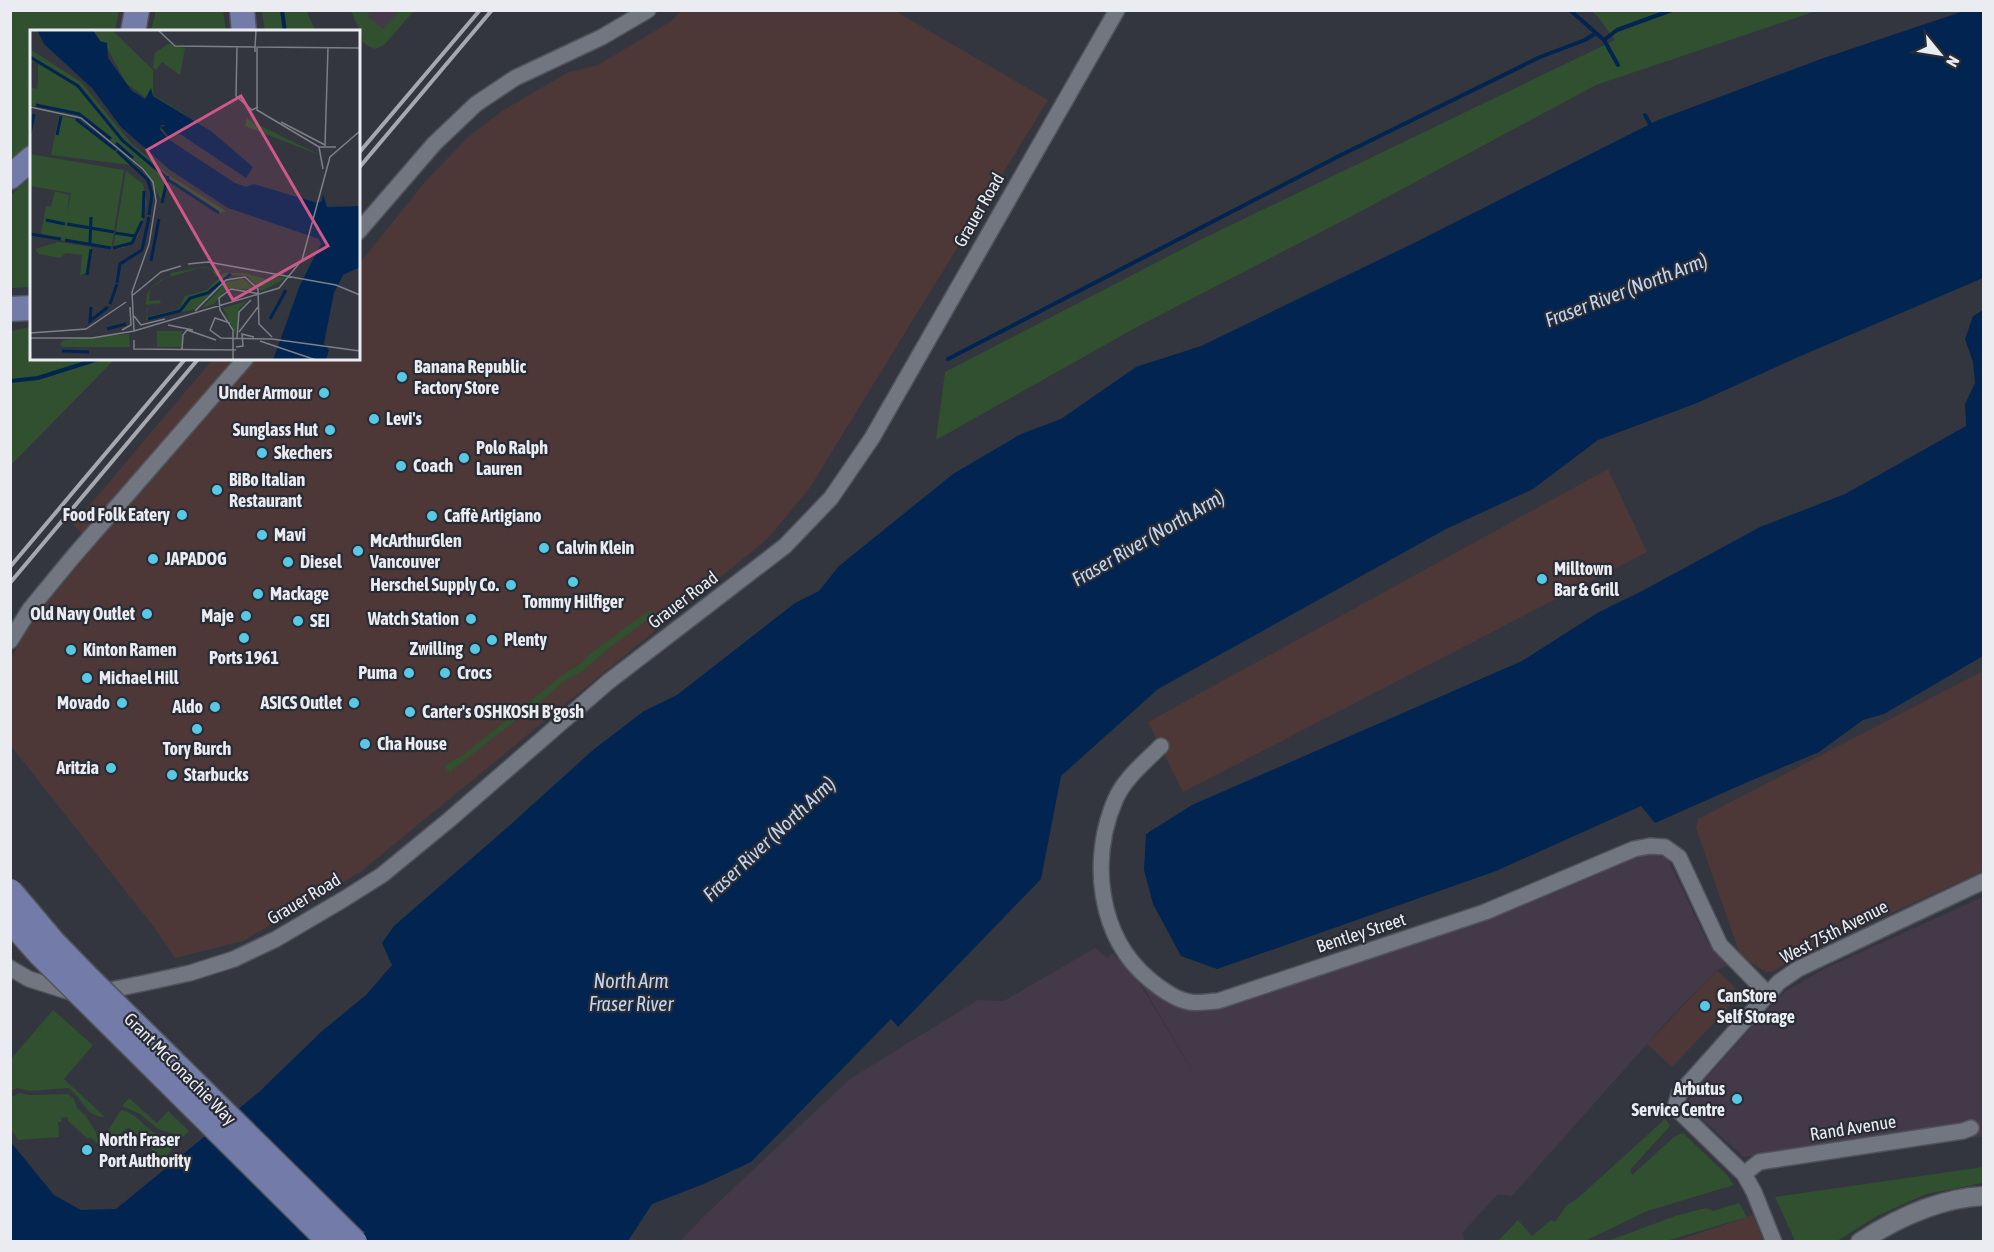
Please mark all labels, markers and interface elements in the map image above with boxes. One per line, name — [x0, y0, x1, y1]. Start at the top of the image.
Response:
north arrow — [1910, 24, 1970, 84]
inset map — [30, 30, 360, 360]
text: N — [1943, 53, 1963, 70]
street label: Grauer Road — [949, 169, 1008, 250]
water label: Fraser River (North Arm) — [1541, 248, 1710, 331]
place label: Banana Republic Factory Store — [414, 356, 526, 398]
marker: Banana Republic Factory Store — [395, 370, 409, 384]
place label: Under Armour — [219, 382, 313, 403]
marker: Under Armour — [317, 386, 331, 400]
place label: Levi's — [386, 408, 422, 429]
marker: Levi's — [367, 412, 381, 426]
place label: Sunglass Hut — [233, 419, 319, 440]
marker: Sunglass Hut — [323, 423, 337, 437]
place label: Polo Ralph Lauren — [476, 437, 548, 479]
place label: Skechers — [274, 442, 333, 463]
marker: Skechers — [255, 446, 269, 460]
marker: Polo Ralph Lauren — [457, 451, 471, 465]
place label: Coach — [413, 455, 454, 476]
marker: Coach — [394, 459, 408, 473]
place label: BiBo Italian Restaurant — [229, 469, 306, 511]
marker: BiBo Italian Restaurant — [210, 483, 224, 497]
water label: Fraser River (North Arm) — [1067, 485, 1228, 591]
place label: Food Folk Eatery — [63, 504, 171, 525]
place label: Caffè Artigiano — [444, 505, 542, 526]
marker: Food Folk Eatery — [175, 508, 189, 522]
marker: Caffè Artigiano — [425, 509, 439, 523]
place label: Mavi — [274, 524, 306, 545]
marker: Mavi — [255, 528, 269, 542]
place label: McArthurGlen Vancouver — [369, 530, 462, 572]
place label: Calvin Klein — [556, 537, 635, 558]
marker: Calvin Klein — [537, 541, 551, 555]
marker: McArthurGlen Vancouver — [351, 544, 365, 558]
place label: JAPADOG — [164, 548, 227, 569]
place label: Diesel — [300, 551, 342, 572]
marker: JAPADOG — [146, 552, 160, 566]
marker: Diesel — [281, 555, 295, 569]
place label: Milltown Bar & Grill — [1554, 558, 1619, 600]
street label: Grauer Road — [644, 567, 722, 633]
marker: Milltown Bar & Grill — [1535, 572, 1549, 586]
place label: Herschel Supply Co. — [370, 574, 499, 595]
marker: Tommy Hilfiger — [566, 575, 580, 589]
marker: Herschel Supply Co. — [504, 578, 518, 592]
place label: Mackage — [270, 583, 329, 604]
marker: Mackage — [251, 587, 265, 601]
place label: Tommy Hilfiger — [523, 591, 624, 612]
place label: Old Navy Outlet — [30, 603, 136, 624]
place label: Maje — [201, 605, 234, 626]
marker: Old Navy Outlet — [140, 607, 154, 621]
place label: Watch Station — [367, 608, 459, 629]
marker: Maje — [239, 609, 253, 623]
place label: SEI — [310, 610, 330, 631]
marker: Watch Station — [464, 612, 478, 626]
marker: SEI — [291, 614, 305, 628]
place label: Plenty — [504, 629, 547, 650]
marker: Ports 1961 — [237, 631, 251, 645]
marker: Plenty — [485, 633, 499, 647]
place label: Zwilling — [410, 638, 463, 659]
place label: Kinton Ramen — [83, 639, 177, 660]
marker: Zwilling — [468, 642, 482, 656]
marker: Kinton Ramen — [64, 643, 78, 657]
place label: Ports 1961 — [209, 647, 279, 668]
place label: Puma — [358, 662, 397, 683]
place label: Crocs — [457, 662, 493, 683]
marker: Puma — [402, 666, 416, 680]
marker: Crocs — [438, 666, 452, 680]
place label: Michael Hill — [99, 667, 179, 688]
marker: Michael Hill — [80, 671, 94, 685]
place label: Movado — [57, 692, 110, 713]
place label: ASICS Outlet — [260, 692, 343, 713]
marker: Movado — [115, 696, 129, 710]
place label: Aldo — [172, 696, 203, 717]
marker: ASICS Outlet — [347, 696, 361, 710]
marker: Aldo — [208, 700, 222, 714]
place label: Carter's OSHKOSH B'gosh — [422, 701, 584, 722]
marker: Carter's OSHKOSH B'gosh — [403, 705, 417, 719]
marker: Tory Burch — [190, 722, 204, 736]
place label: Cha House — [377, 733, 447, 754]
marker: Cha House — [358, 737, 372, 751]
place label: Tory Burch — [163, 738, 231, 759]
place label: Aritzia — [56, 757, 99, 778]
marker: Aritzia — [104, 761, 118, 775]
place label: Starbucks — [184, 764, 249, 785]
marker: Starbucks — [165, 768, 179, 782]
water label: Fraser River (North Arm) — [698, 772, 839, 906]
street label: Grauer Road — [263, 868, 344, 929]
street label: West 75th Avenue — [1777, 895, 1891, 968]
street label: Bentley Street — [1314, 908, 1408, 957]
water label: North Arm Fraser River — [589, 969, 674, 1015]
place label: CanStore Self Storage — [1717, 985, 1795, 1027]
marker: CanStore Self Storage — [1698, 999, 1712, 1013]
street label: Grant McConachie Way — [120, 1008, 241, 1129]
place label: Arbutus Service Centre — [1631, 1078, 1726, 1120]
marker: Arbutus Service Centre — [1730, 1092, 1744, 1106]
street label: Rand Avenue — [1808, 1110, 1897, 1145]
place label: North Fraser Port Authority — [99, 1129, 191, 1171]
marker: North Fraser Port Authority — [80, 1143, 94, 1157]

